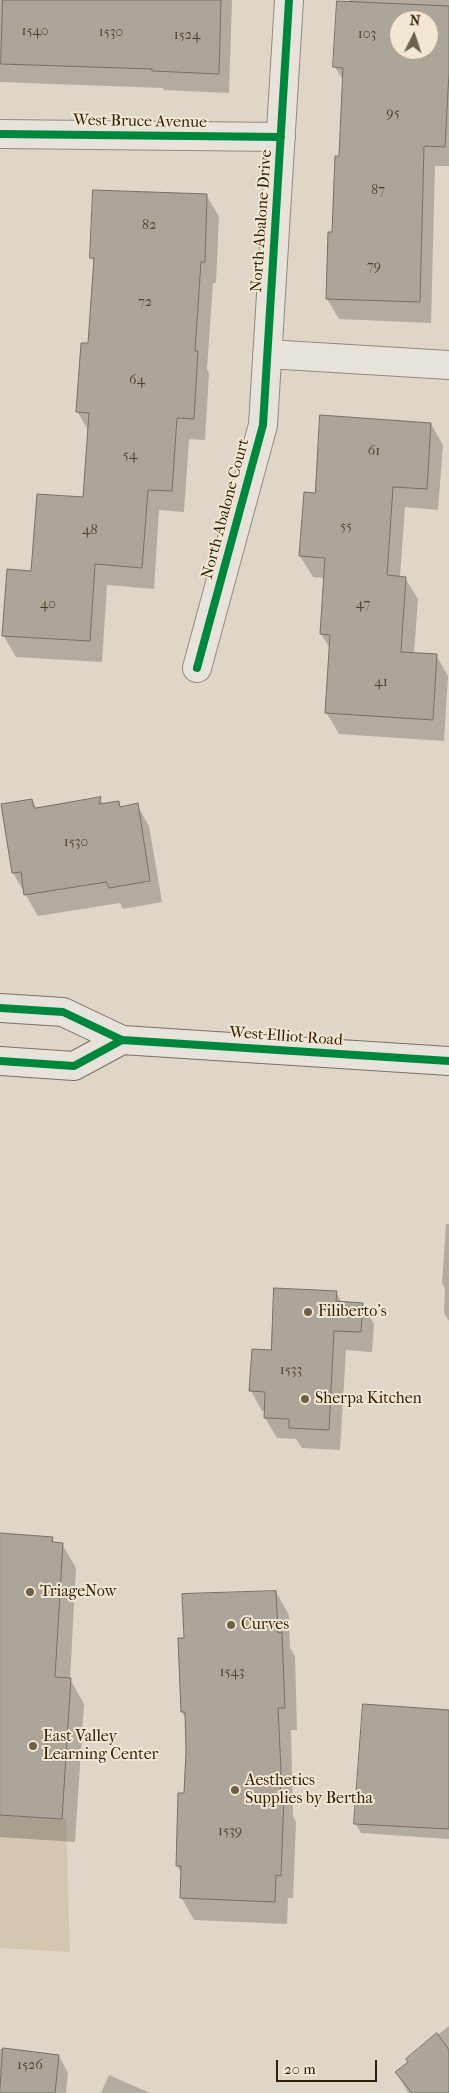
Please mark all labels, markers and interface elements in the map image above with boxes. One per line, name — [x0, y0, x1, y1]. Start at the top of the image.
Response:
north arrow — [389, 10, 439, 60]
text: N — [409, 12, 421, 29]
house number: 1540 — [22, 24, 48, 40]
house number: 1530 — [99, 25, 123, 41]
house number: 103 — [358, 27, 376, 43]
house number: 1524 — [174, 28, 200, 44]
house number: 95 — [386, 106, 400, 122]
street label: West Bruce Avenue — [73, 111, 207, 133]
street label: North Abalone Drive — [247, 149, 277, 293]
house number: 87 — [371, 183, 385, 199]
house number: 82 — [142, 218, 156, 234]
house number: 79 — [367, 259, 381, 275]
house number: 72 — [138, 295, 152, 311]
house number: 64 — [129, 373, 145, 389]
street label: North Abalone Court — [198, 437, 254, 581]
house number: 61 — [368, 444, 380, 460]
house number: 54 — [123, 448, 137, 464]
house number: 55 — [340, 519, 352, 535]
house number: 48 — [82, 523, 98, 539]
house number: 40 — [40, 597, 56, 613]
house number: 47 — [356, 597, 370, 613]
house number: 41 — [374, 675, 388, 691]
house number: 1530 — [64, 835, 88, 851]
street label: West Elliot Road — [229, 1023, 343, 1051]
place label: Filiberto's — [318, 1302, 387, 1322]
marker: Filiberto's — [302, 1306, 314, 1318]
house number: 1533 — [280, 1363, 302, 1379]
place label: Sherpa Kitchen — [315, 1389, 422, 1409]
marker: Sherpa Kitchen — [299, 1393, 311, 1405]
place label: TriageNow — [40, 1582, 117, 1602]
marker: TriageNow — [24, 1586, 36, 1598]
place label: Curves — [241, 1615, 289, 1635]
marker: Curves — [225, 1619, 237, 1631]
house number: 1543 — [220, 1665, 244, 1681]
place label: East Valley Learning Center — [43, 1727, 158, 1765]
marker: East Valley Learning Center — [27, 1740, 39, 1752]
place label: Aesthetics Supplies by Bertha — [245, 1771, 373, 1809]
marker: Aesthetics Supplies by Bertha — [229, 1784, 241, 1796]
house number: 1539 — [218, 1824, 242, 1840]
scale bar — [279, 2050, 380, 2082]
house number: 1526 — [17, 2058, 43, 2074]
text: 20 m — [284, 2060, 316, 2078]

